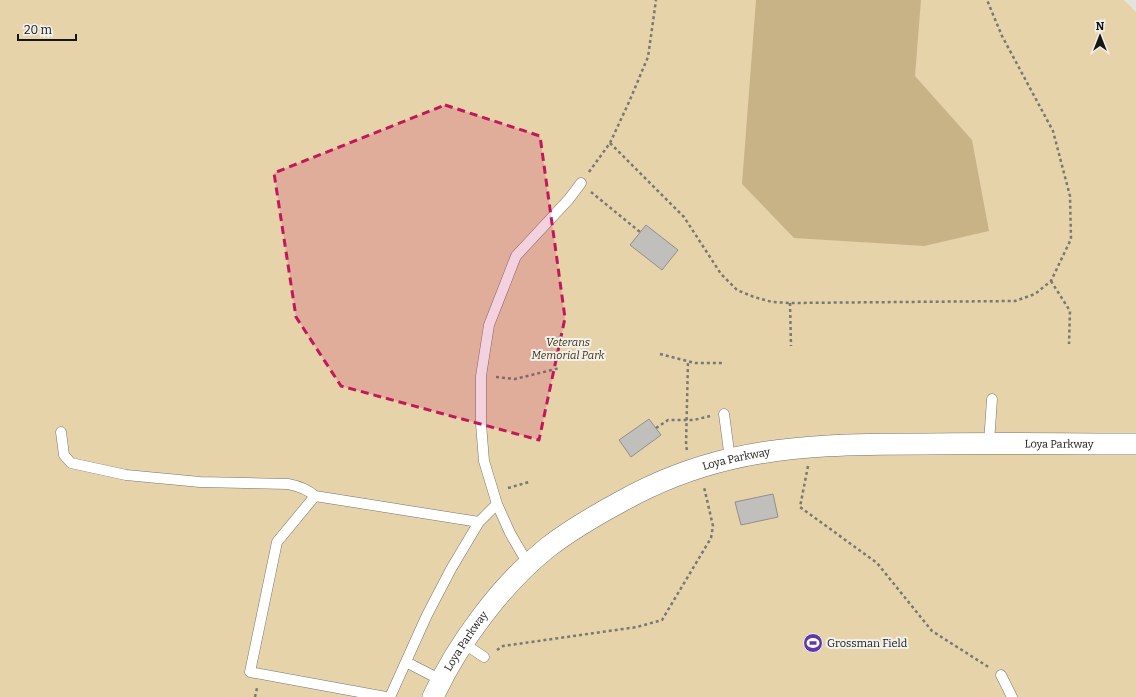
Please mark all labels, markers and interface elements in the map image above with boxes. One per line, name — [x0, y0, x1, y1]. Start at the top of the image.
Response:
scale bar — [18, 16, 76, 42]
north arrow — [1080, 16, 1120, 56]
text: N — [1096, 20, 1105, 33]
text: 20 m — [24, 23, 53, 37]
park label: Veterans Memorial Park — [531, 336, 606, 362]
street label: Loya Parkway — [1024, 438, 1094, 451]
street label: Loya Parkway — [701, 446, 771, 473]
street label: Loya Parkway — [442, 609, 491, 673]
sports icon: Grossman Field — [802, 632, 824, 654]
place label: Grossman Field — [827, 637, 908, 650]

